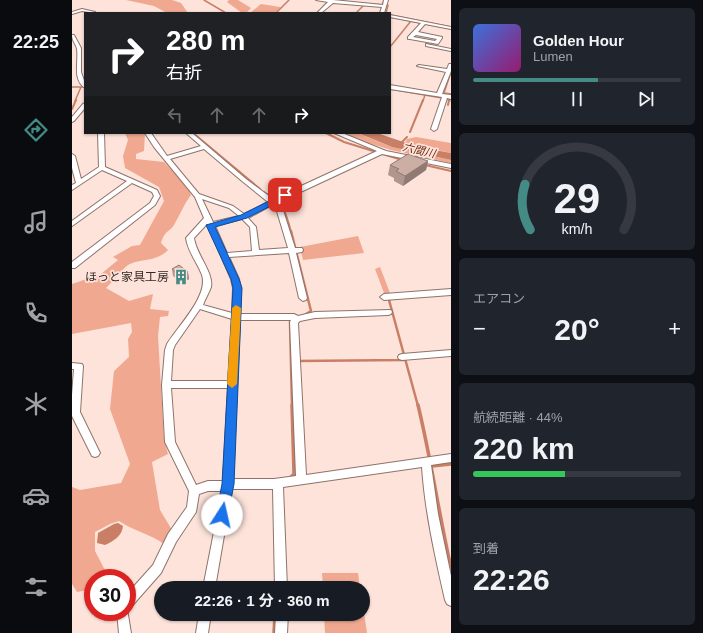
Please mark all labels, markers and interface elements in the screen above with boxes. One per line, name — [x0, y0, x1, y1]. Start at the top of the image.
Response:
text: 280 m — [166, 25, 245, 56]
icon: right — [100, 28, 152, 80]
text: 22:25 — [13, 32, 59, 52]
text: Golden Hour — [533, 32, 624, 49]
text: Lumen — [533, 49, 573, 64]
text: 右折 — [166, 63, 202, 83]
icon: previous — [497, 88, 519, 110]
icon: pause — [566, 88, 588, 110]
icon: next — [635, 88, 657, 110]
icon: left — [164, 104, 186, 126]
icon: ahead — [206, 104, 228, 126]
icon: ahead — [248, 104, 270, 126]
icon: right — [290, 104, 312, 126]
icon: directions — [22, 116, 50, 144]
water label: 六間川 — [402, 140, 437, 160]
text: 29 — [554, 174, 600, 221]
pin — [268, 178, 302, 212]
icon: arrive — [274, 184, 296, 206]
icon: music — [22, 208, 50, 236]
text: km/h — [562, 220, 593, 236]
building icon: ほっと家具工房 — [172, 268, 190, 286]
place label: ほっと家具工房 — [85, 270, 169, 284]
text: エアコン — [473, 291, 525, 306]
icon: phone — [22, 299, 50, 327]
text: 20° — [554, 313, 600, 346]
text: − — [473, 316, 486, 341]
text: + — [668, 316, 681, 341]
icon: climate — [22, 390, 50, 418]
text: 航続距離 · 44% — [473, 410, 563, 425]
text: 220 km — [473, 432, 575, 465]
icon: car — [22, 482, 50, 510]
position arrow — [201, 494, 243, 536]
text: 到着 — [473, 541, 499, 556]
text: 22:26 — [473, 563, 550, 596]
speed limit sign: 30 — [84, 569, 136, 621]
icon: filters — [22, 573, 50, 601]
text: 22:26 · 1 分 · 360 m — [194, 592, 330, 609]

